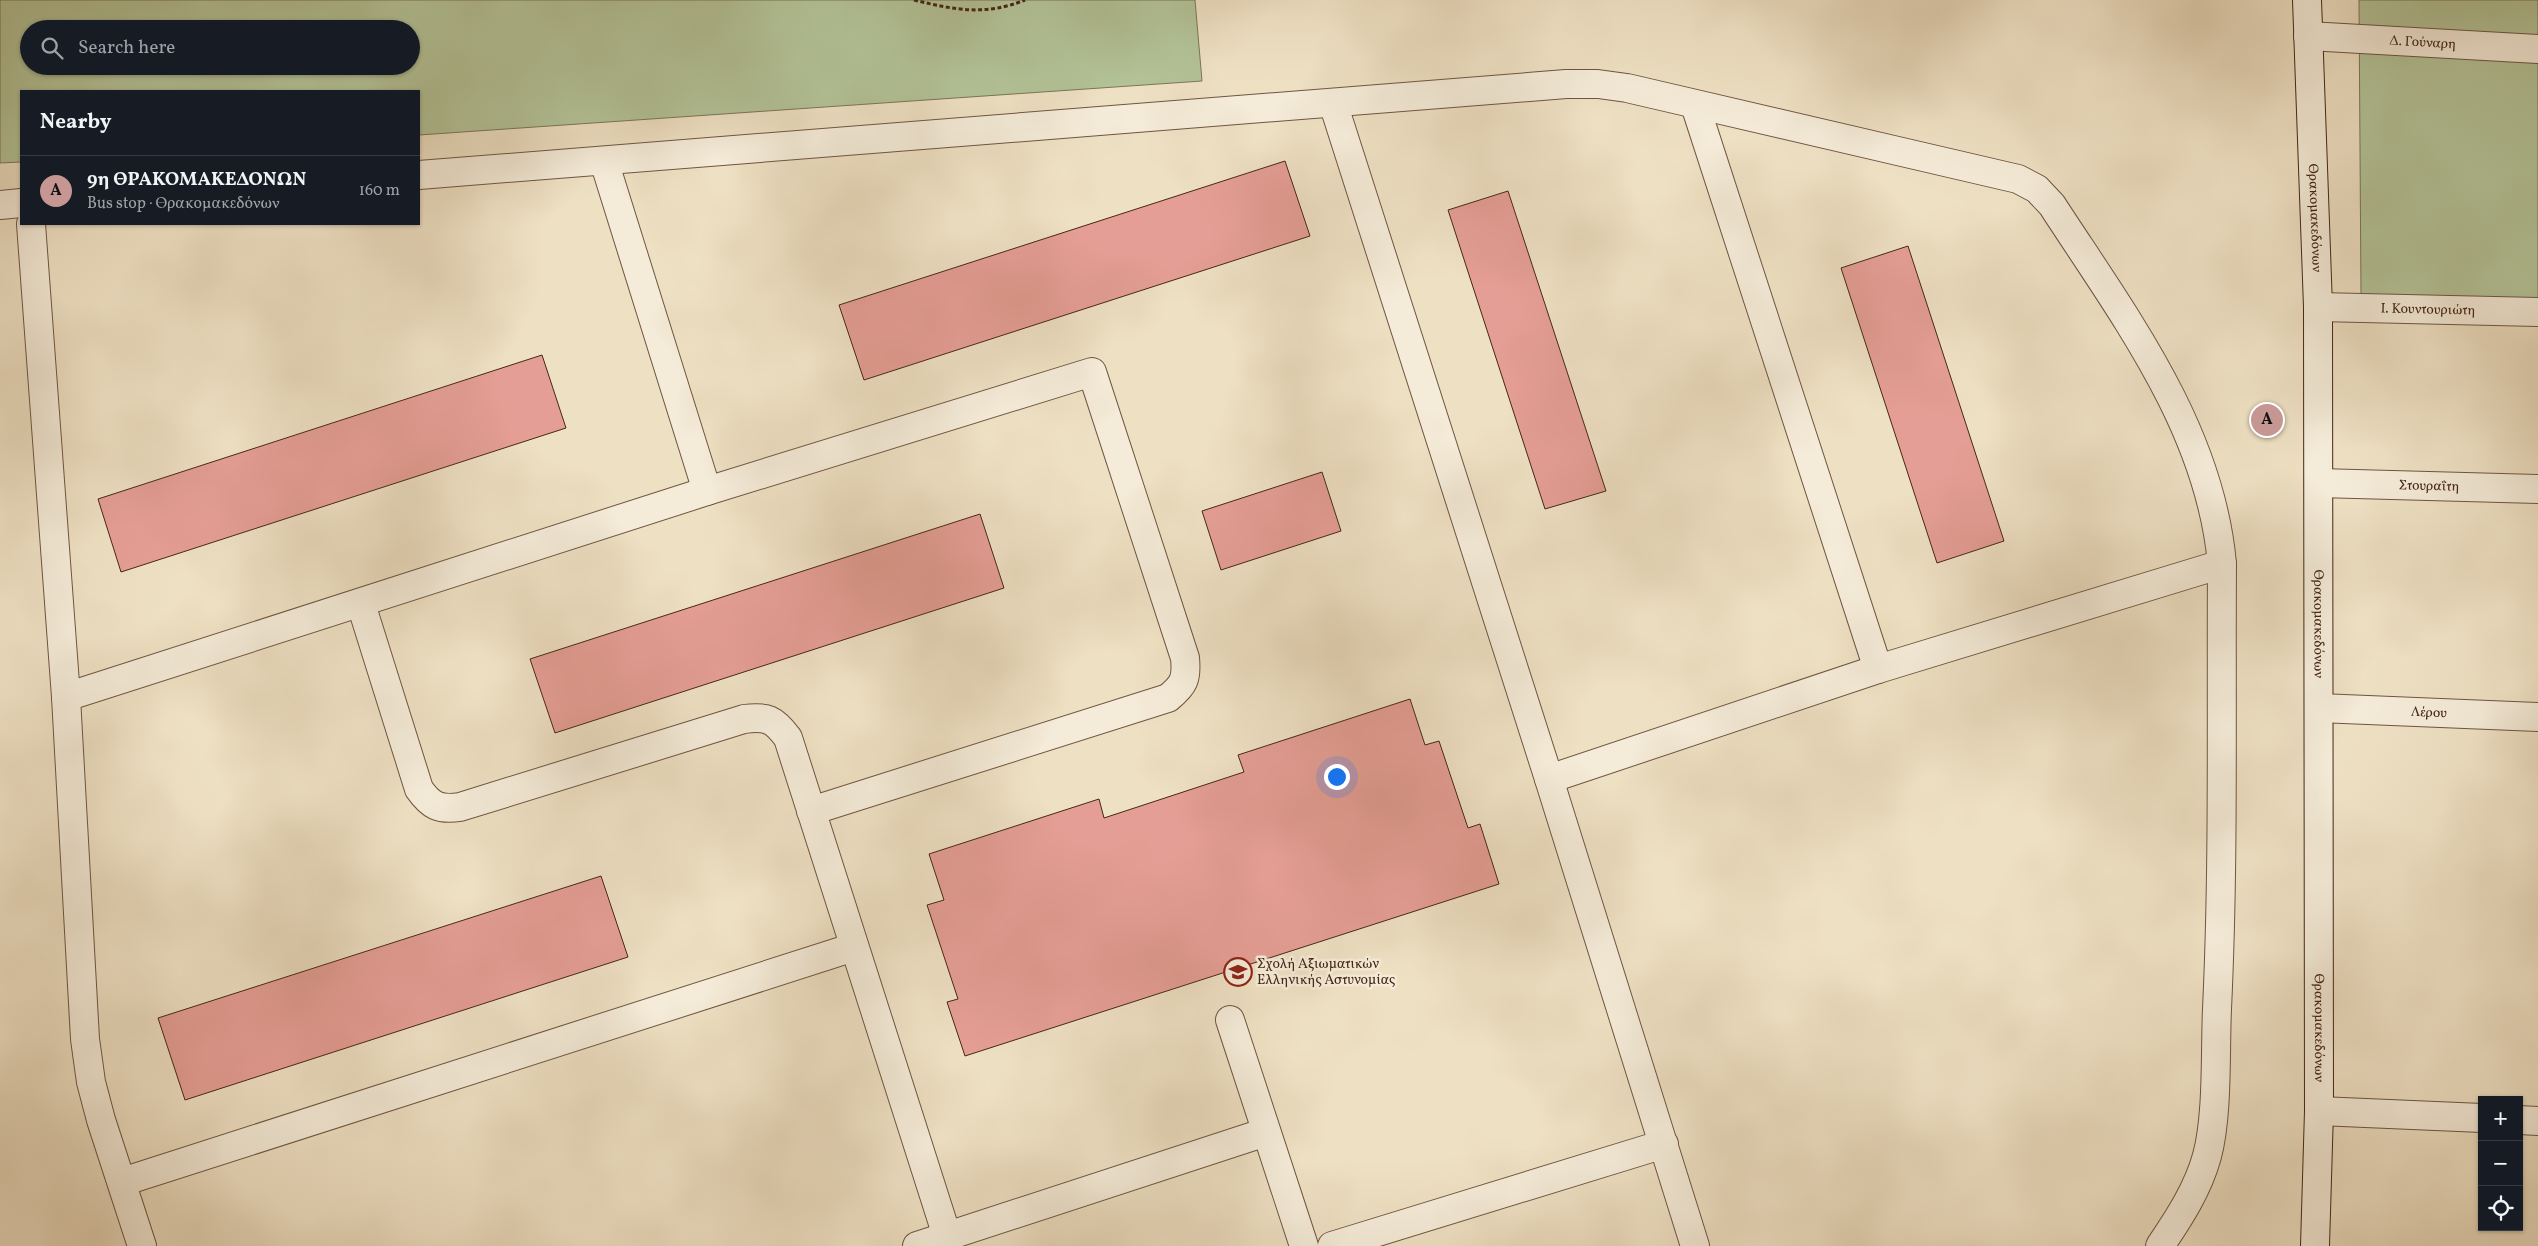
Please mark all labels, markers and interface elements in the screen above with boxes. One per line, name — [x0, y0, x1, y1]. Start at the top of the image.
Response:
search box — [20, 20, 420, 75]
street label: Δ. Γούναρη — [2389, 31, 2457, 54]
icon: search — [38, 34, 66, 62]
text: Search here — [78, 35, 175, 61]
text: Nearby — [40, 108, 111, 137]
street label: Θρακομακεδόνων — [2303, 163, 2326, 273]
text: 9η ΘΡΑΚΟΜΑΚΕΔΟΝΩΝ — [87, 167, 306, 193]
text: A — [50, 180, 62, 202]
text: 160 m — [359, 180, 400, 202]
text: Bus stop · Θρακομακεδόνων — [87, 193, 279, 215]
street label: Ι. Κουντουριώτη — [2380, 299, 2476, 320]
pin: A — [2251, 401, 2283, 439]
street label: Στουραΐτη — [2398, 476, 2460, 496]
street label: Θρακομακεδόνων — [2309, 570, 2328, 678]
street label: Λέρου — [2410, 702, 2448, 723]
your location — [1324, 764, 1350, 790]
place label: Σχολή Αξιωματικών Ελληνικής Αστυνομίας — [1257, 955, 1395, 990]
school or university icon: Σχολή Αξιωματικών Ελληνικής Αστυνομίας — [1223, 957, 1253, 987]
street label: Θρακομακεδόνων — [2309, 974, 2328, 1082]
map controls — [2478, 1096, 2523, 1231]
button: + — [2478, 1096, 2523, 1141]
button: − — [2478, 1141, 2523, 1186]
button: locate — [2478, 1186, 2523, 1231]

